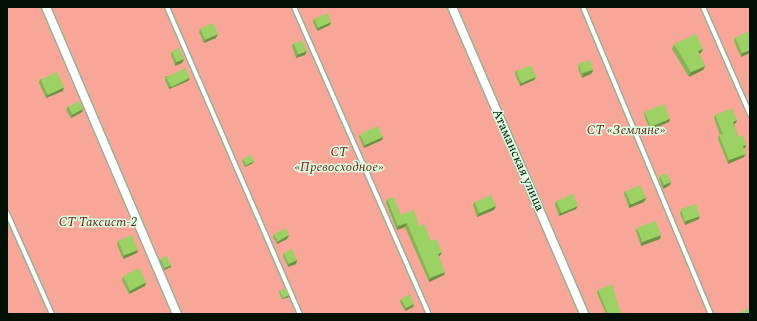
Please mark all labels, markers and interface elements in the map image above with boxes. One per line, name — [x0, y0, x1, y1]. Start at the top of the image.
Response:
street label: Атаманская улица — [488, 107, 548, 213]
park label: СТ «Земляне» — [587, 122, 665, 138]
park label: СТ «Превосходное» — [295, 145, 383, 176]
park label: СТ Таксист-2 — [59, 214, 137, 230]

